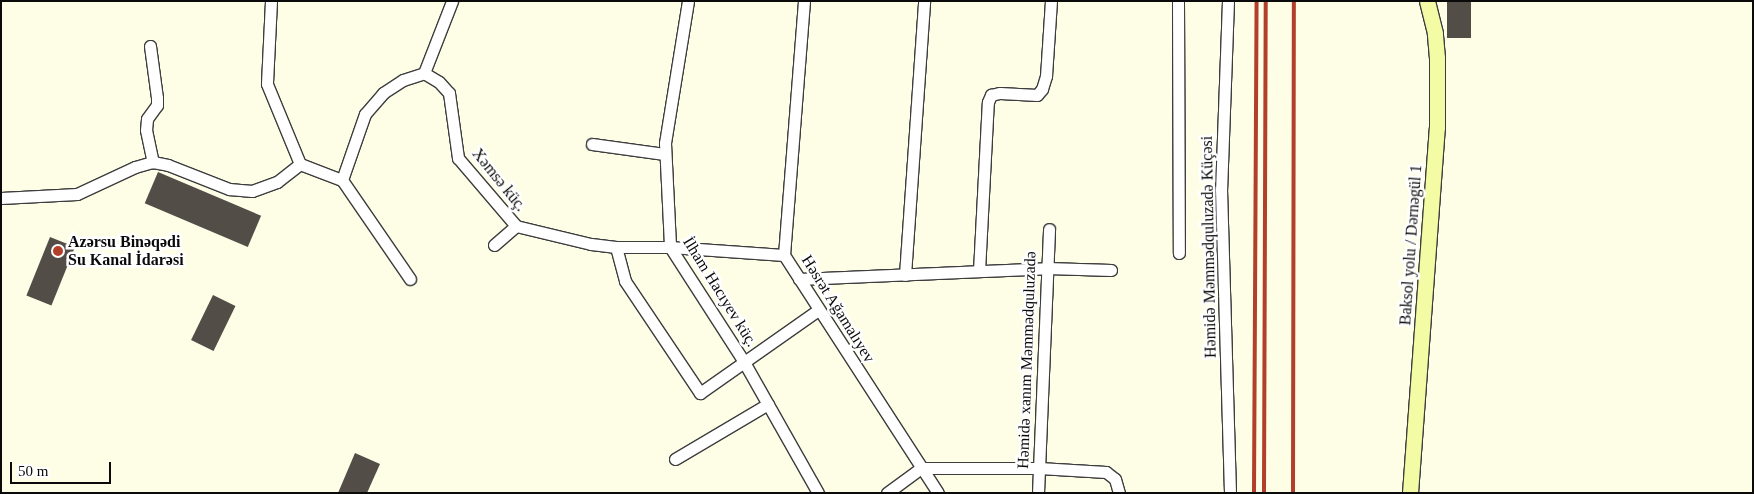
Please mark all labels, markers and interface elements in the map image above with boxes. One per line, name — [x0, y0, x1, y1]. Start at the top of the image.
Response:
street label: Həmidə Məmmədquluzadə Küçəsi — [1197, 136, 1221, 358]
street label: Xəmsə küç. — [468, 145, 530, 215]
street label: Baksol yolu / Dərnəgül 1 — [1396, 164, 1426, 326]
place label: Azərsu Binəqədi Su Kanal İdarəsi — [68, 232, 184, 270]
street label: İlham Hacıyev küç. — [679, 234, 761, 350]
marker: Azərsu Binəqədi Su Kanal İdarəsi — [52, 245, 64, 257]
street label: Həsrət Ağamalıyev — [797, 251, 879, 367]
street label: Həmidə xanım Məmmədquluzadə — [1014, 251, 1040, 469]
scale bar — [12, 452, 114, 484]
text: 50 m — [18, 463, 48, 479]

